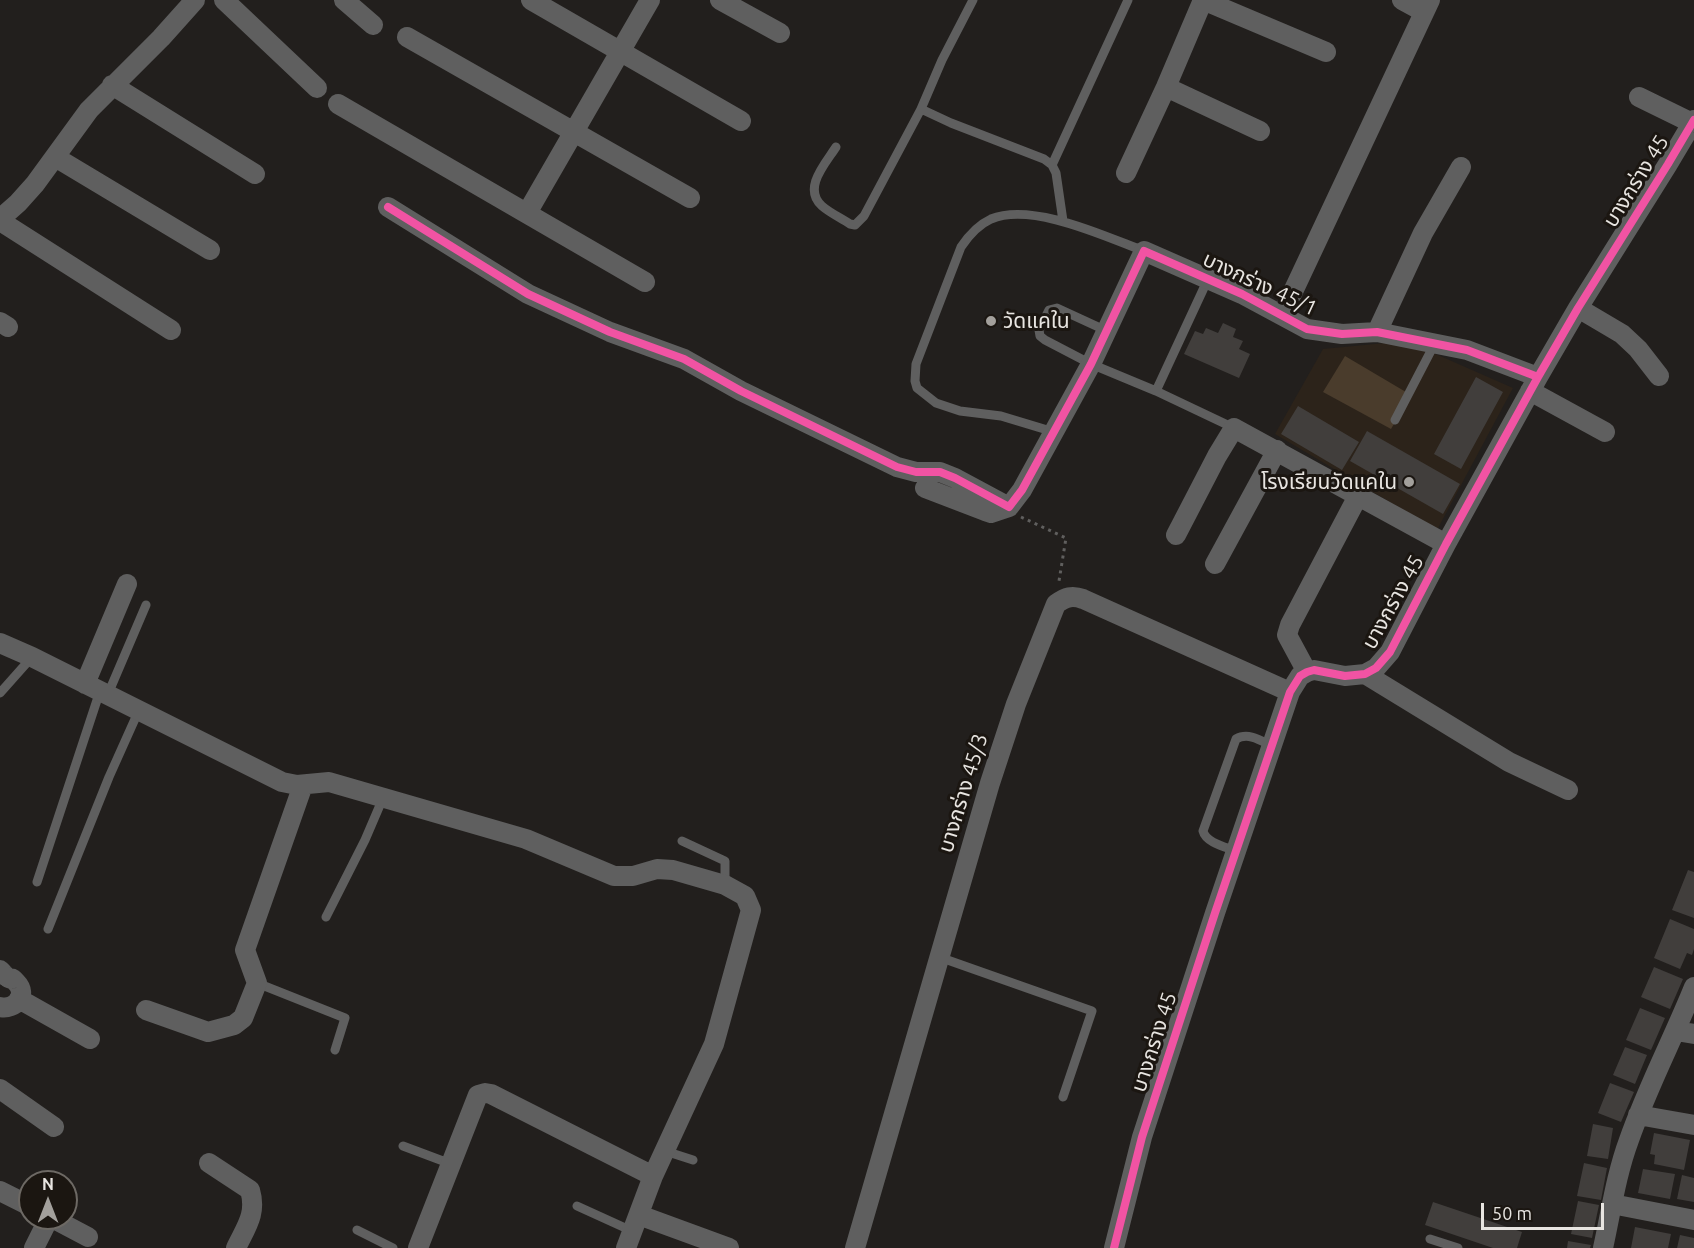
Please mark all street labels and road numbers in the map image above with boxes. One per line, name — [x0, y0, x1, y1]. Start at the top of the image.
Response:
street label: บางกร่าง 45 — [1598, 130, 1674, 232]
street label: บางกร่าง 45/1 — [1199, 247, 1321, 321]
street label: บางกร่าง 45 — [1357, 551, 1429, 653]
street label: บางกร่าง 45/3 — [933, 730, 993, 856]
street label: บางกร่าง 45 — [1126, 989, 1182, 1095]

